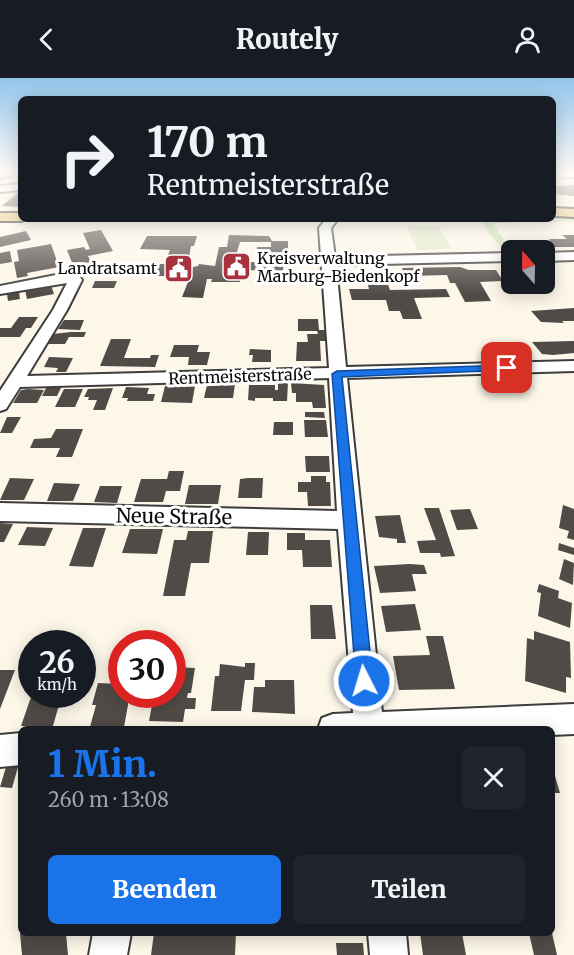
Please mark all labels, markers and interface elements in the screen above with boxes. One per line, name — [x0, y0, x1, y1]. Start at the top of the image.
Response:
text: Routely — [236, 22, 338, 56]
icon: back — [30, 23, 63, 56]
icon: person — [511, 23, 544, 56]
text: 170 m — [147, 116, 268, 168]
icon: right — [48, 120, 126, 198]
text: Rentmeisterstraße — [147, 168, 389, 202]
north arrow — [501, 240, 555, 294]
map controls — [501, 240, 555, 294]
place label: Kreisverwaltung Marburg-Biedenkopf — [257, 248, 420, 286]
public building icon: Kreisverwaltung Marburg-Biedenkopf — [220, 251, 252, 283]
public building icon: Landratsamt — [162, 252, 194, 284]
place label: Landratsamt — [57, 258, 158, 278]
pin — [481, 342, 532, 393]
icon: arrive — [490, 351, 523, 384]
street label: Rentmeisterstraße — [168, 364, 312, 388]
street label: Neue Straße — [116, 502, 232, 530]
speed limit sign: 30 — [108, 630, 186, 708]
text: 26 — [39, 643, 75, 681]
position arrow — [332, 649, 396, 713]
text: km/h — [37, 675, 77, 694]
text: 1 Min. — [48, 742, 157, 787]
button: close — [462, 746, 525, 809]
text: 260 m · 13:08 — [48, 787, 169, 812]
button: Beenden — [48, 855, 281, 924]
button: Teilen — [293, 855, 525, 924]

